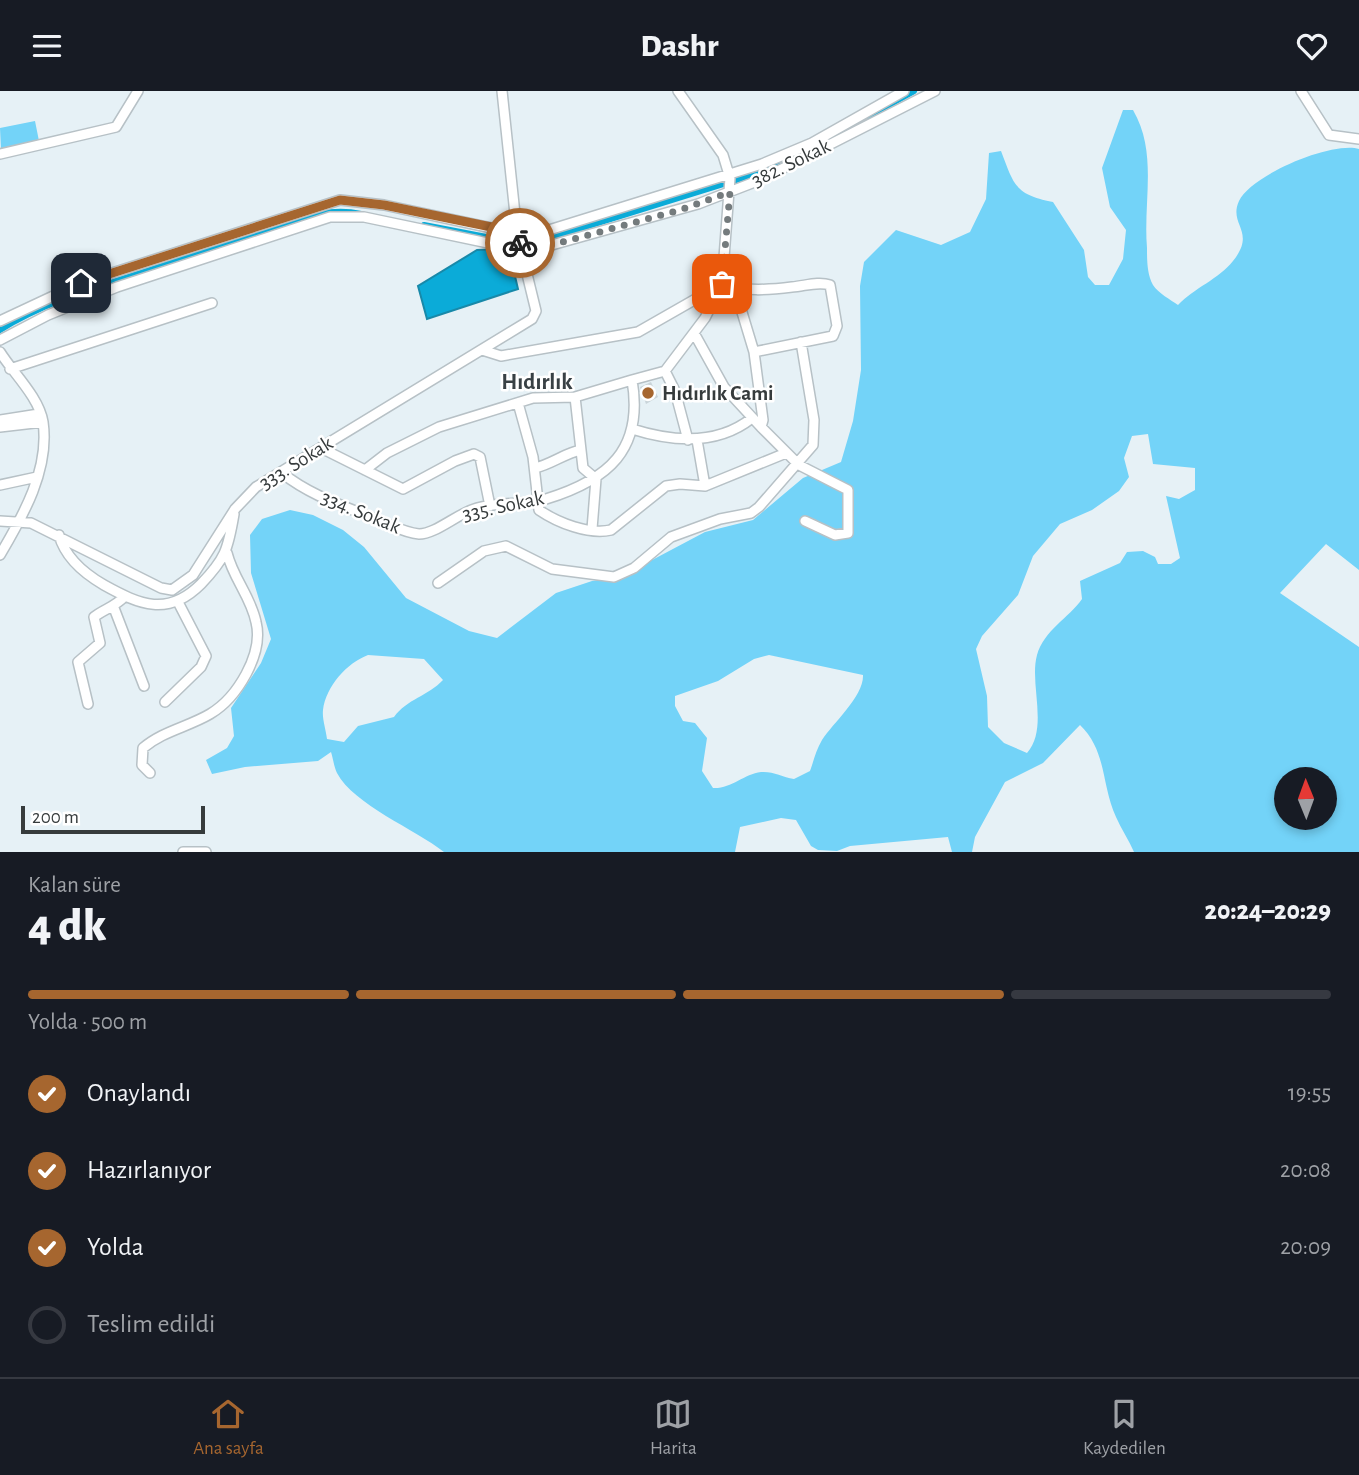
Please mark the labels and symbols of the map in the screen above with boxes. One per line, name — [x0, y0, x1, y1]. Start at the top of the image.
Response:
street label: 382. Sokak — [748, 135, 834, 191]
courier — [485, 208, 555, 278]
pin — [51, 253, 111, 313]
pin — [692, 254, 752, 314]
district label: Hıdırlık — [501, 371, 573, 394]
place label: Hıdırlık Cami — [662, 383, 774, 404]
marker: Hıdırlık Cami — [640, 385, 656, 401]
street label: 333. Sokak — [255, 432, 337, 494]
street label: 334. Sokak — [318, 487, 404, 538]
street label: 335. Sokak — [460, 487, 546, 525]
north arrow — [1274, 767, 1337, 829]
scale bar — [21, 803, 205, 835]

